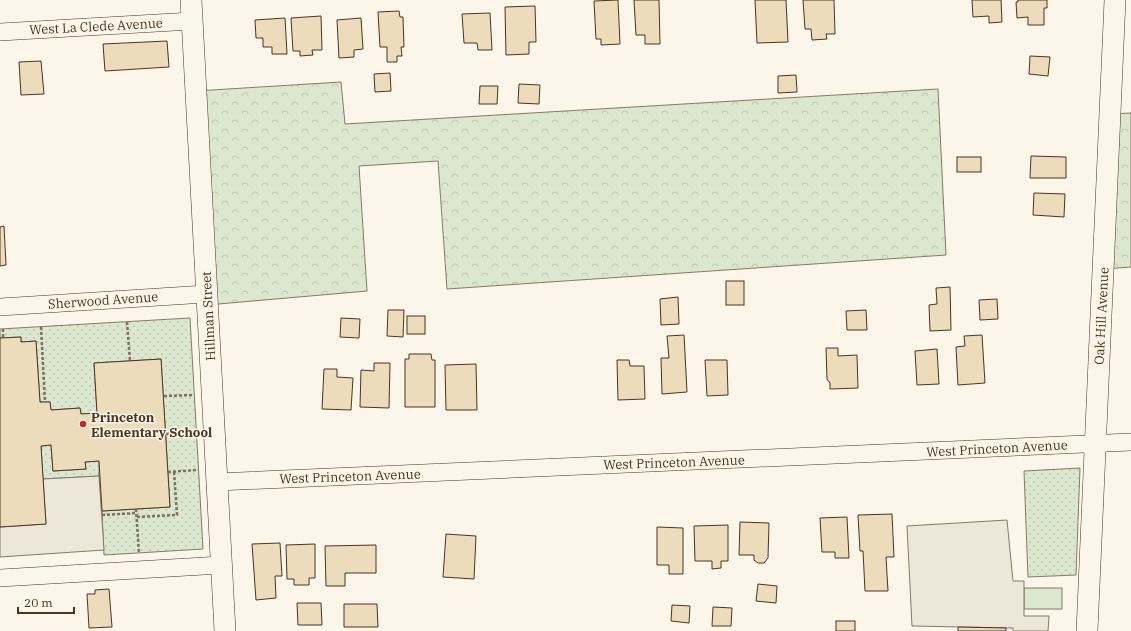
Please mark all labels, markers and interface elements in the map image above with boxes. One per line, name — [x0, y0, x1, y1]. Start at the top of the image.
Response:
street label: West La Clede Avenue — [29, 15, 163, 38]
street label: Oak Hill Avenue — [1090, 267, 1113, 365]
street label: Hillman Street — [198, 270, 219, 361]
street label: Sherwood Avenue — [47, 288, 159, 313]
place label: Princeton Elementary School — [91, 409, 212, 441]
marker: Princeton Elementary School — [78, 419, 88, 429]
street label: West Princeton Avenue — [926, 436, 1068, 461]
street label: West Princeton Avenue — [603, 452, 745, 473]
street label: West Princeton Avenue — [279, 466, 421, 487]
scale bar — [18, 589, 74, 615]
text: 20 m — [24, 595, 53, 610]

